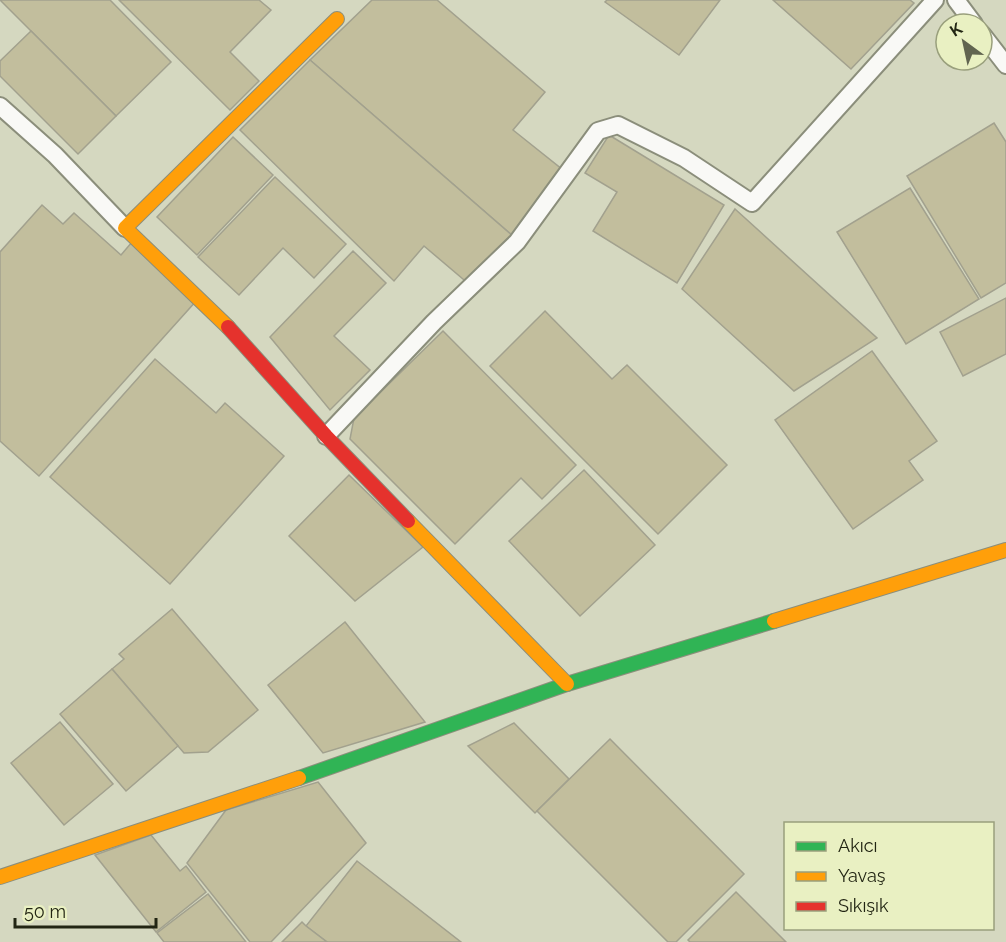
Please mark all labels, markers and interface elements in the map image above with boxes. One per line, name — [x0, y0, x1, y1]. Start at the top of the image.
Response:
north arrow — [934, 12, 994, 72]
text: K — [946, 19, 966, 41]
legend — [784, 822, 994, 930]
text: Akıcı — [838, 835, 877, 856]
text: Yavaş — [838, 865, 886, 886]
scale bar — [15, 891, 156, 929]
text: Sıkışık — [838, 895, 889, 916]
text: 50 m — [24, 901, 66, 922]

